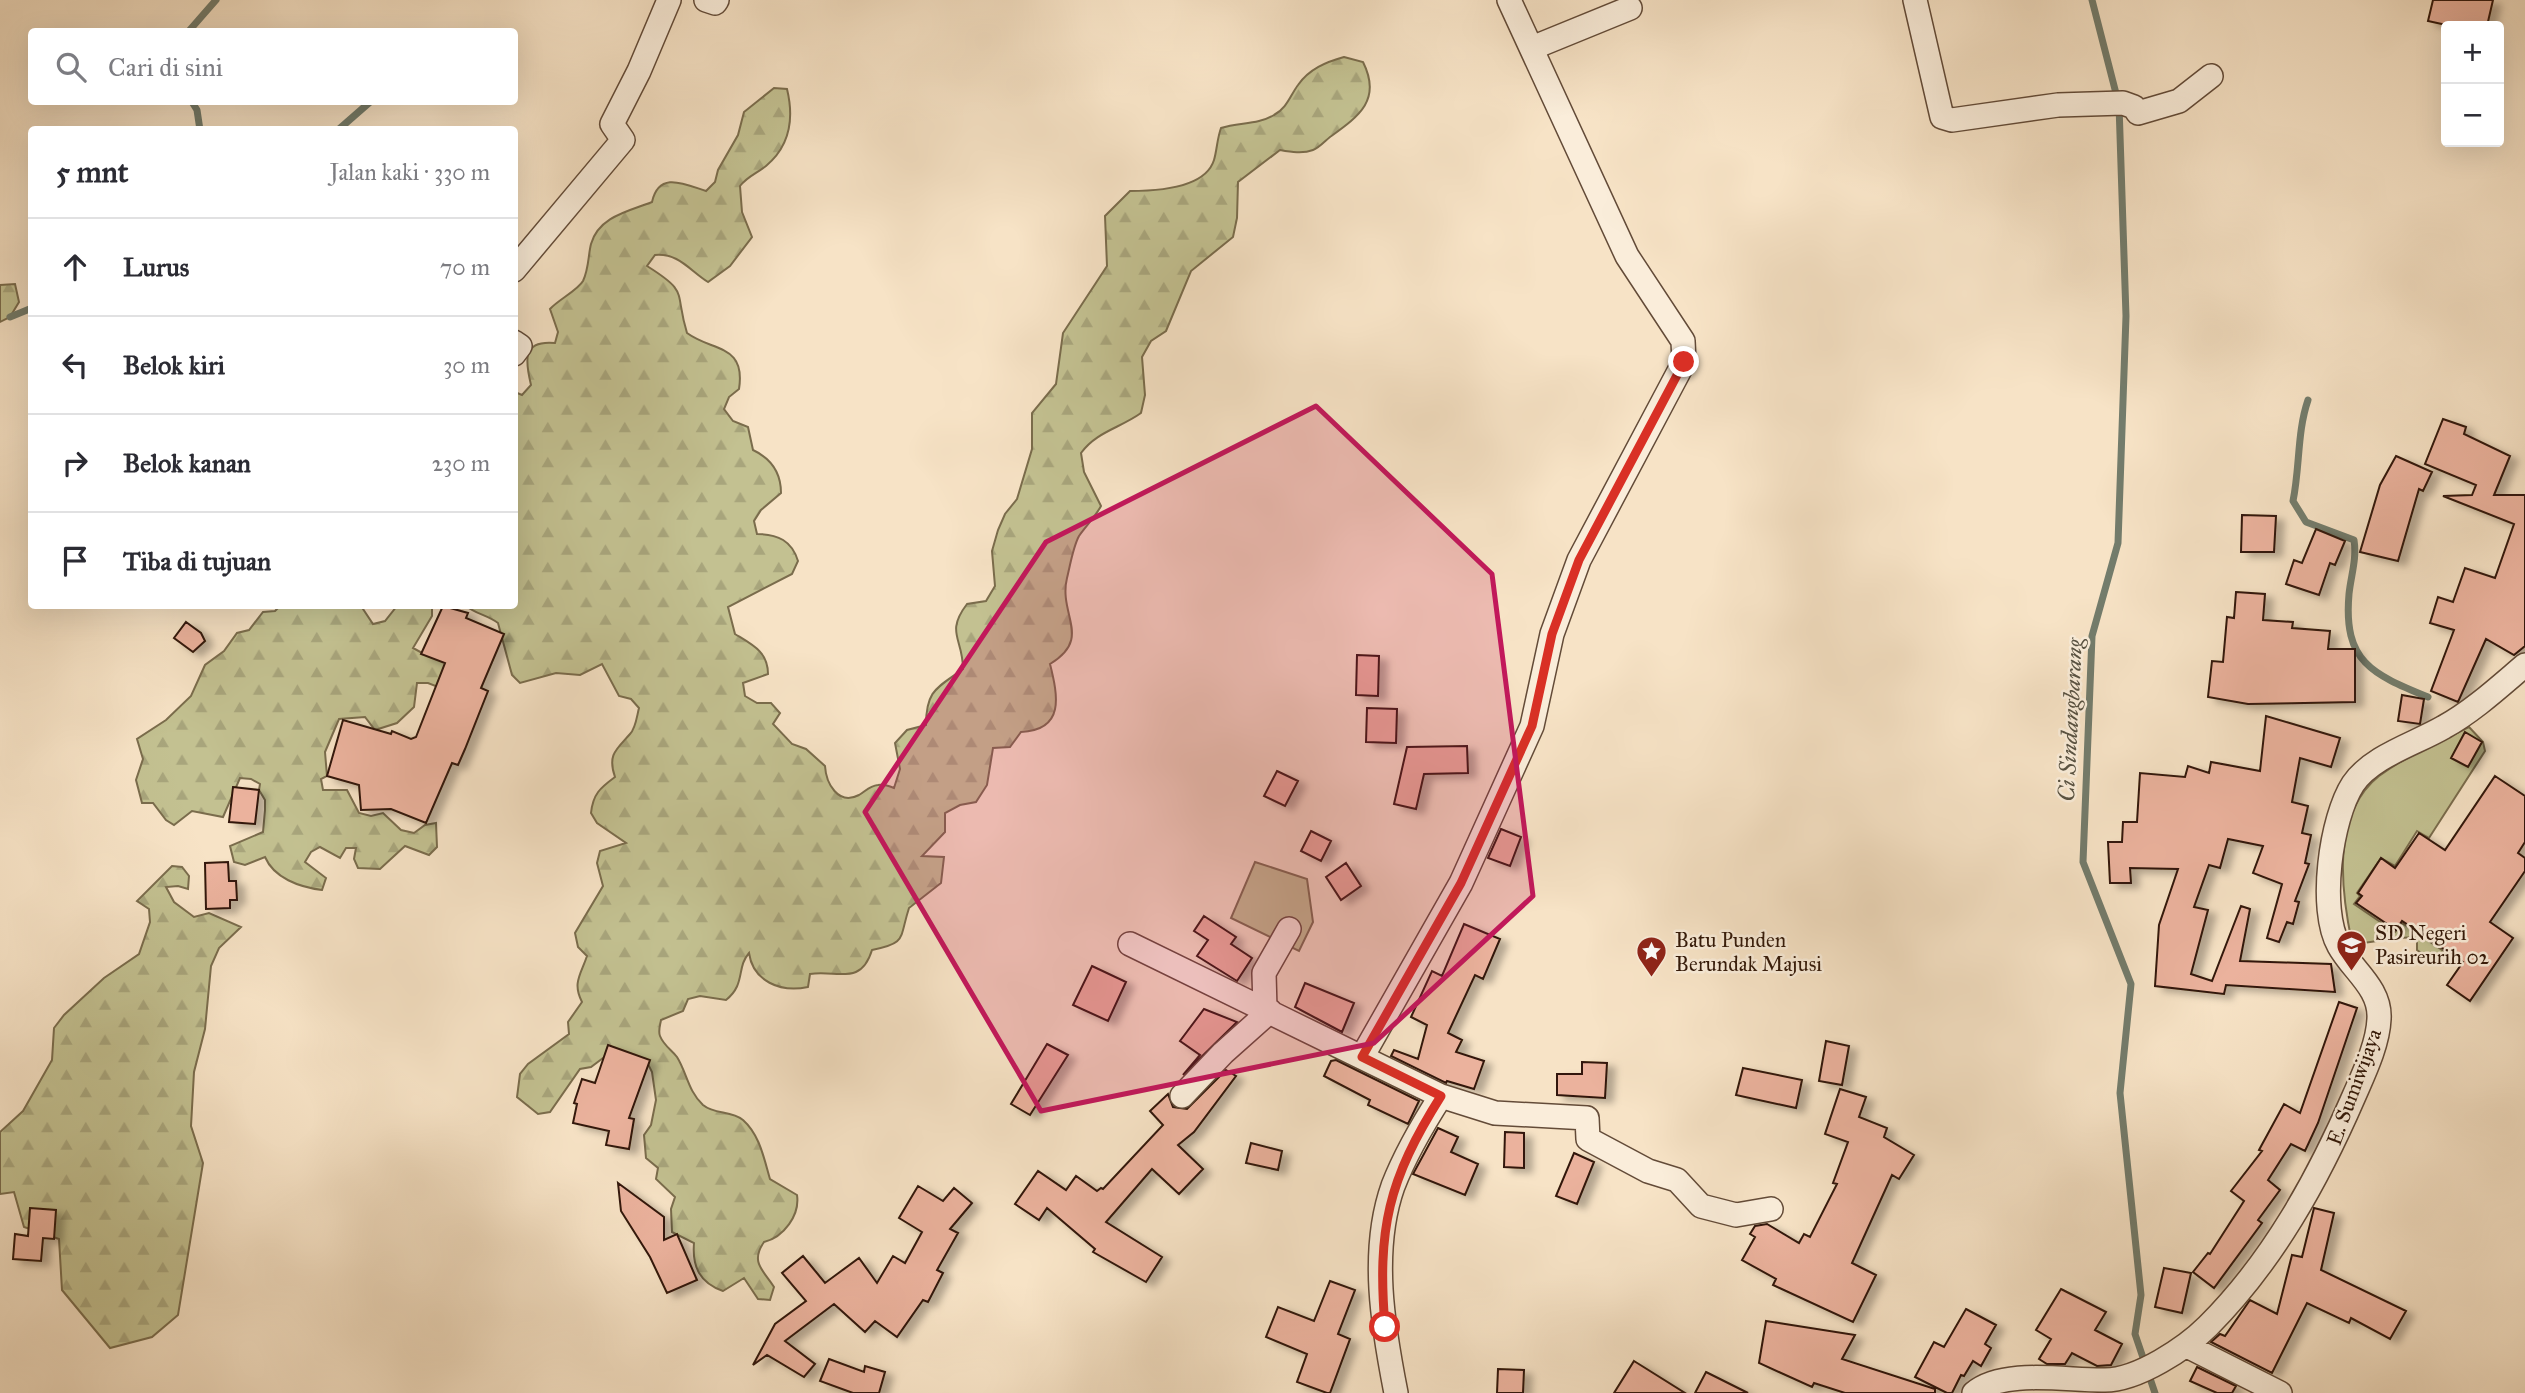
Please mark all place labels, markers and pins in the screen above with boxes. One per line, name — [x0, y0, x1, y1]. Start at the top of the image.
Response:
place label: SD Negeri Pasireurih 02 — [2375, 920, 2490, 970]
place label: Batu Punden Berundak Majusi — [1675, 927, 1822, 977]
school or university icon: SD Negeri Pasireurih 02 — [2335, 928, 2369, 972]
place icon: Batu Punden Berundak Majusi — [1635, 935, 1669, 979]

